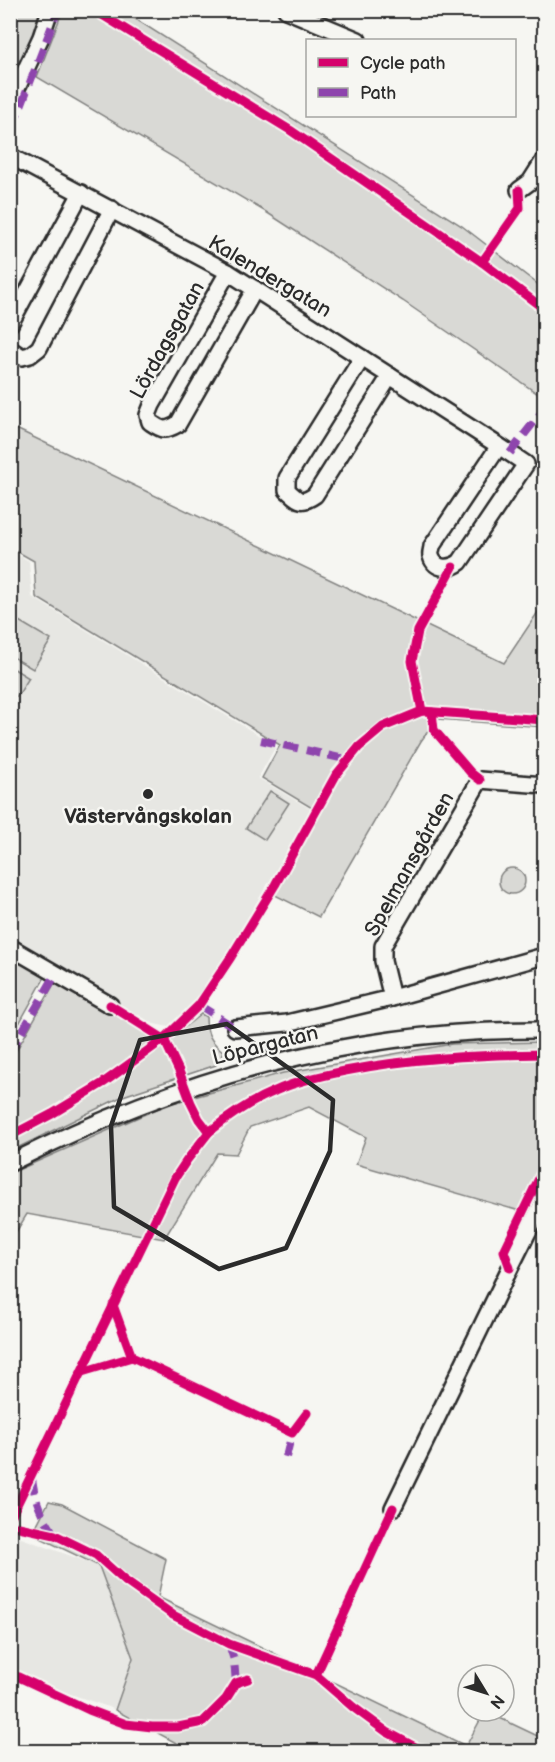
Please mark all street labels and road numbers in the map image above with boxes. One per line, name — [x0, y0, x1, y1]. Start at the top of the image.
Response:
street label: Kalendergatan — [204, 230, 336, 323]
street label: Lördagsgatan — [125, 277, 210, 403]
street label: Spelmansgården — [359, 788, 459, 941]
street label: Löpargatan — [210, 1020, 321, 1071]

